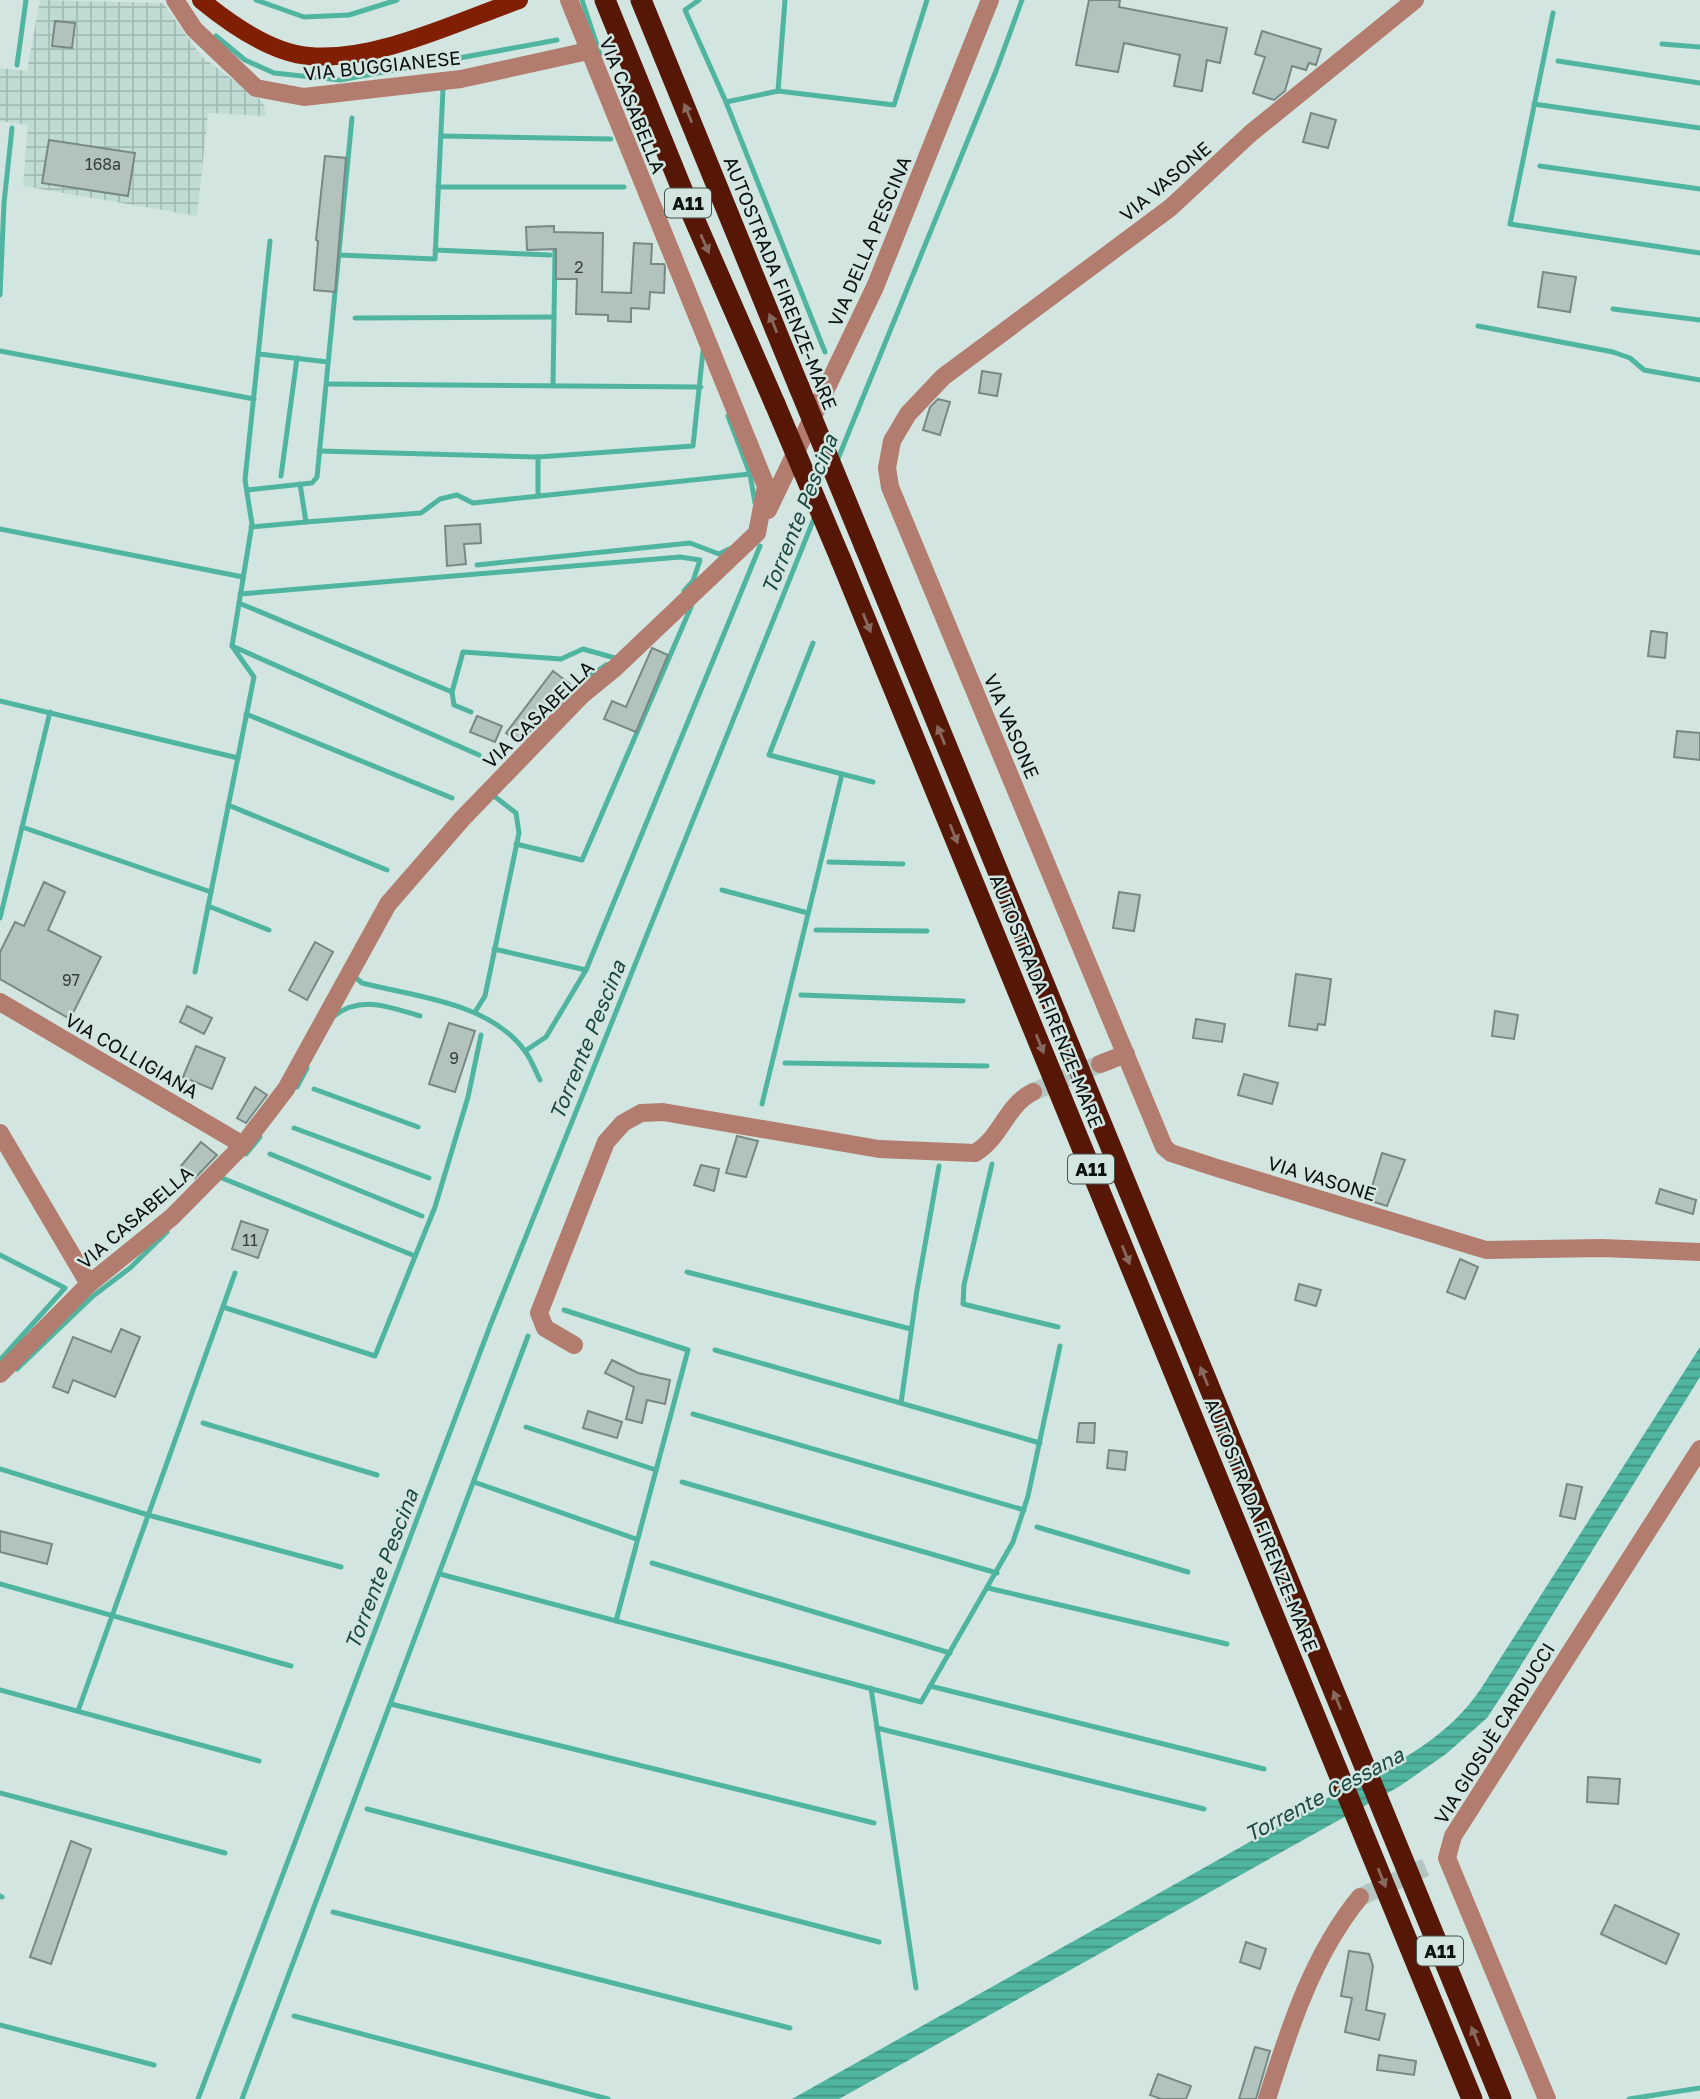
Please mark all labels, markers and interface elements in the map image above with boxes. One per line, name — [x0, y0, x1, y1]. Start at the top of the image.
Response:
street label: VIA CASABELLA — [595, 33, 671, 177]
street label: VIA BUGGIANESE — [302, 45, 462, 85]
one-way arrow — [682, 102, 693, 123]
street label: VIA VASONE — [1115, 136, 1215, 226]
street label: VIA DELLA PESCINA — [823, 152, 915, 330]
street label: AUTOSTRADA FIRENZE-MARE — [720, 153, 842, 413]
house number: 168a — [85, 154, 121, 174]
road number: A11 — [665, 188, 711, 218]
one-way arrow — [700, 234, 711, 255]
house number: 2 — [574, 257, 584, 277]
one-way arrow — [768, 313, 779, 334]
water label: Torrente Pescina — [755, 430, 843, 597]
one-way arrow — [862, 613, 873, 634]
street label: VIA CASABELLA — [478, 655, 598, 773]
street label: VIA VASONE — [980, 670, 1044, 782]
one-way arrow — [936, 724, 947, 745]
one-way arrow — [948, 823, 959, 844]
street label: AUTOSTRADA FIRENZE-MARE — [986, 871, 1108, 1131]
water label: Torrente Pescina — [543, 956, 631, 1123]
house number: 97 — [62, 970, 80, 990]
street label: VIA COLLIGIANA — [61, 1008, 203, 1103]
one-way arrow — [1035, 1034, 1046, 1055]
house number: 9 — [449, 1048, 459, 1068]
street label: VIA VASONE — [1265, 1151, 1379, 1205]
road number: A11 — [1068, 1154, 1114, 1184]
street label: VIA CASABELLA — [73, 1161, 198, 1273]
house number: 11 — [242, 1230, 258, 1250]
one-way arrow — [1121, 1244, 1132, 1265]
one-way arrow — [1199, 1365, 1210, 1386]
street label: AUTOSTRADA FIRENZE-MARE — [1201, 1395, 1323, 1655]
water label: Torrente Pescina — [339, 1484, 424, 1653]
street label: VIA GIOSUÈ CARDUCCI — [1429, 1638, 1559, 1828]
one-way arrow — [1331, 1689, 1342, 1710]
water label: Torrente Cessana — [1240, 1741, 1409, 1847]
one-way arrow — [1377, 1868, 1388, 1889]
road number: A11 — [1417, 1937, 1463, 1966]
one-way arrow — [1469, 2026, 1481, 2046]

